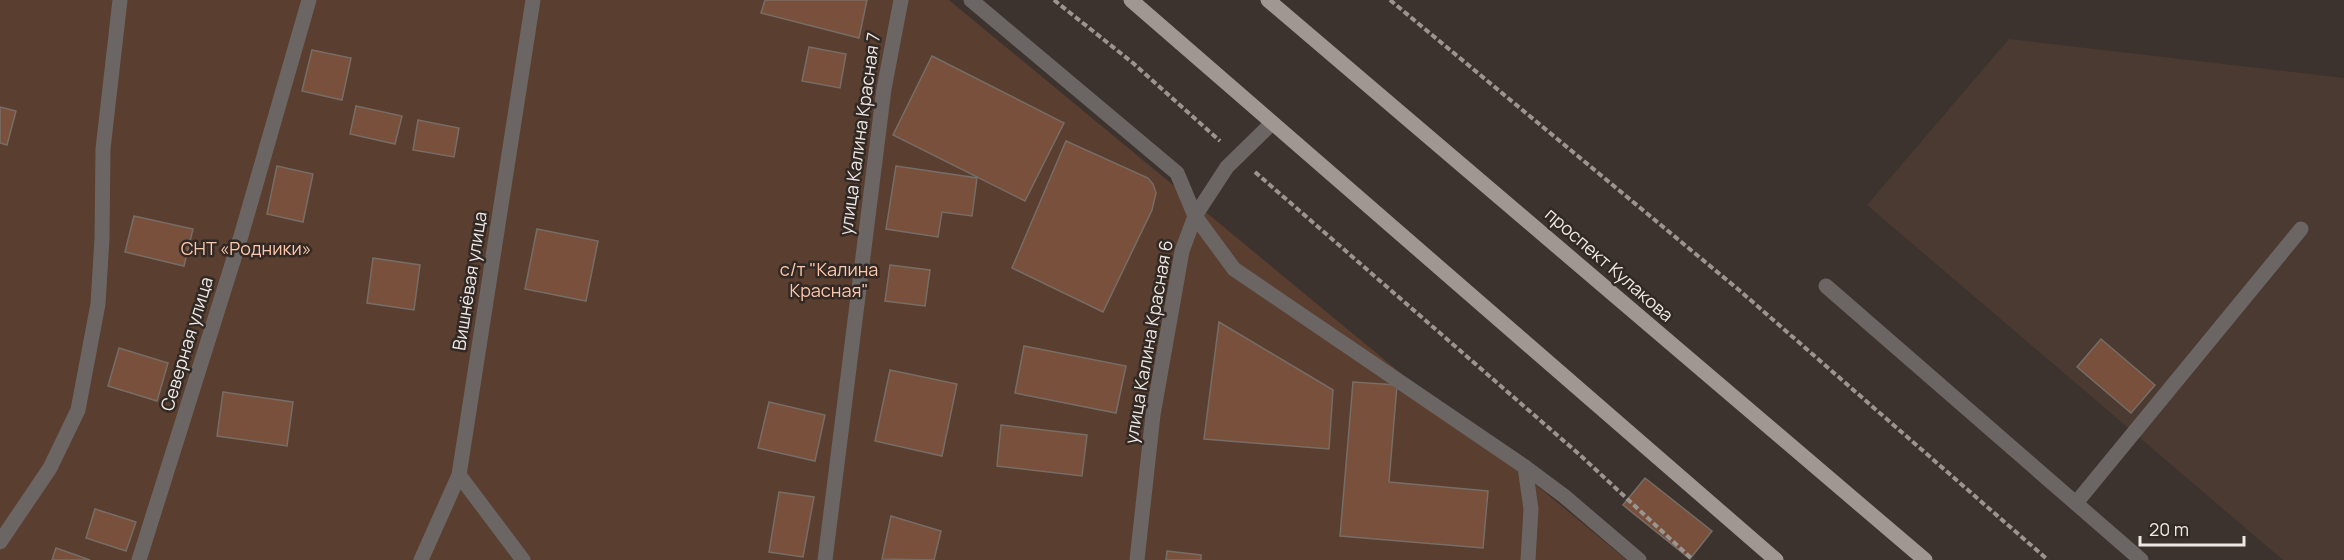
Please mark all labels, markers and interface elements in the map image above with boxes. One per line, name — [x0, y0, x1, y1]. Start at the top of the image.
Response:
street label: улица Калина Красная 7 — [833, 31, 885, 237]
street label: проспект Кулакова — [1541, 202, 1679, 327]
street label: Вишнёвая улица — [446, 210, 492, 352]
park label: СНТ «Родники» — [181, 236, 311, 260]
street label: улица Калина Красная 6 — [1118, 238, 1178, 446]
park label: с/т "Калина Красная" — [780, 257, 878, 302]
street label: Северная улица — [154, 274, 218, 414]
scale bar — [2140, 509, 2244, 547]
text: 20 m — [2149, 517, 2189, 541]

